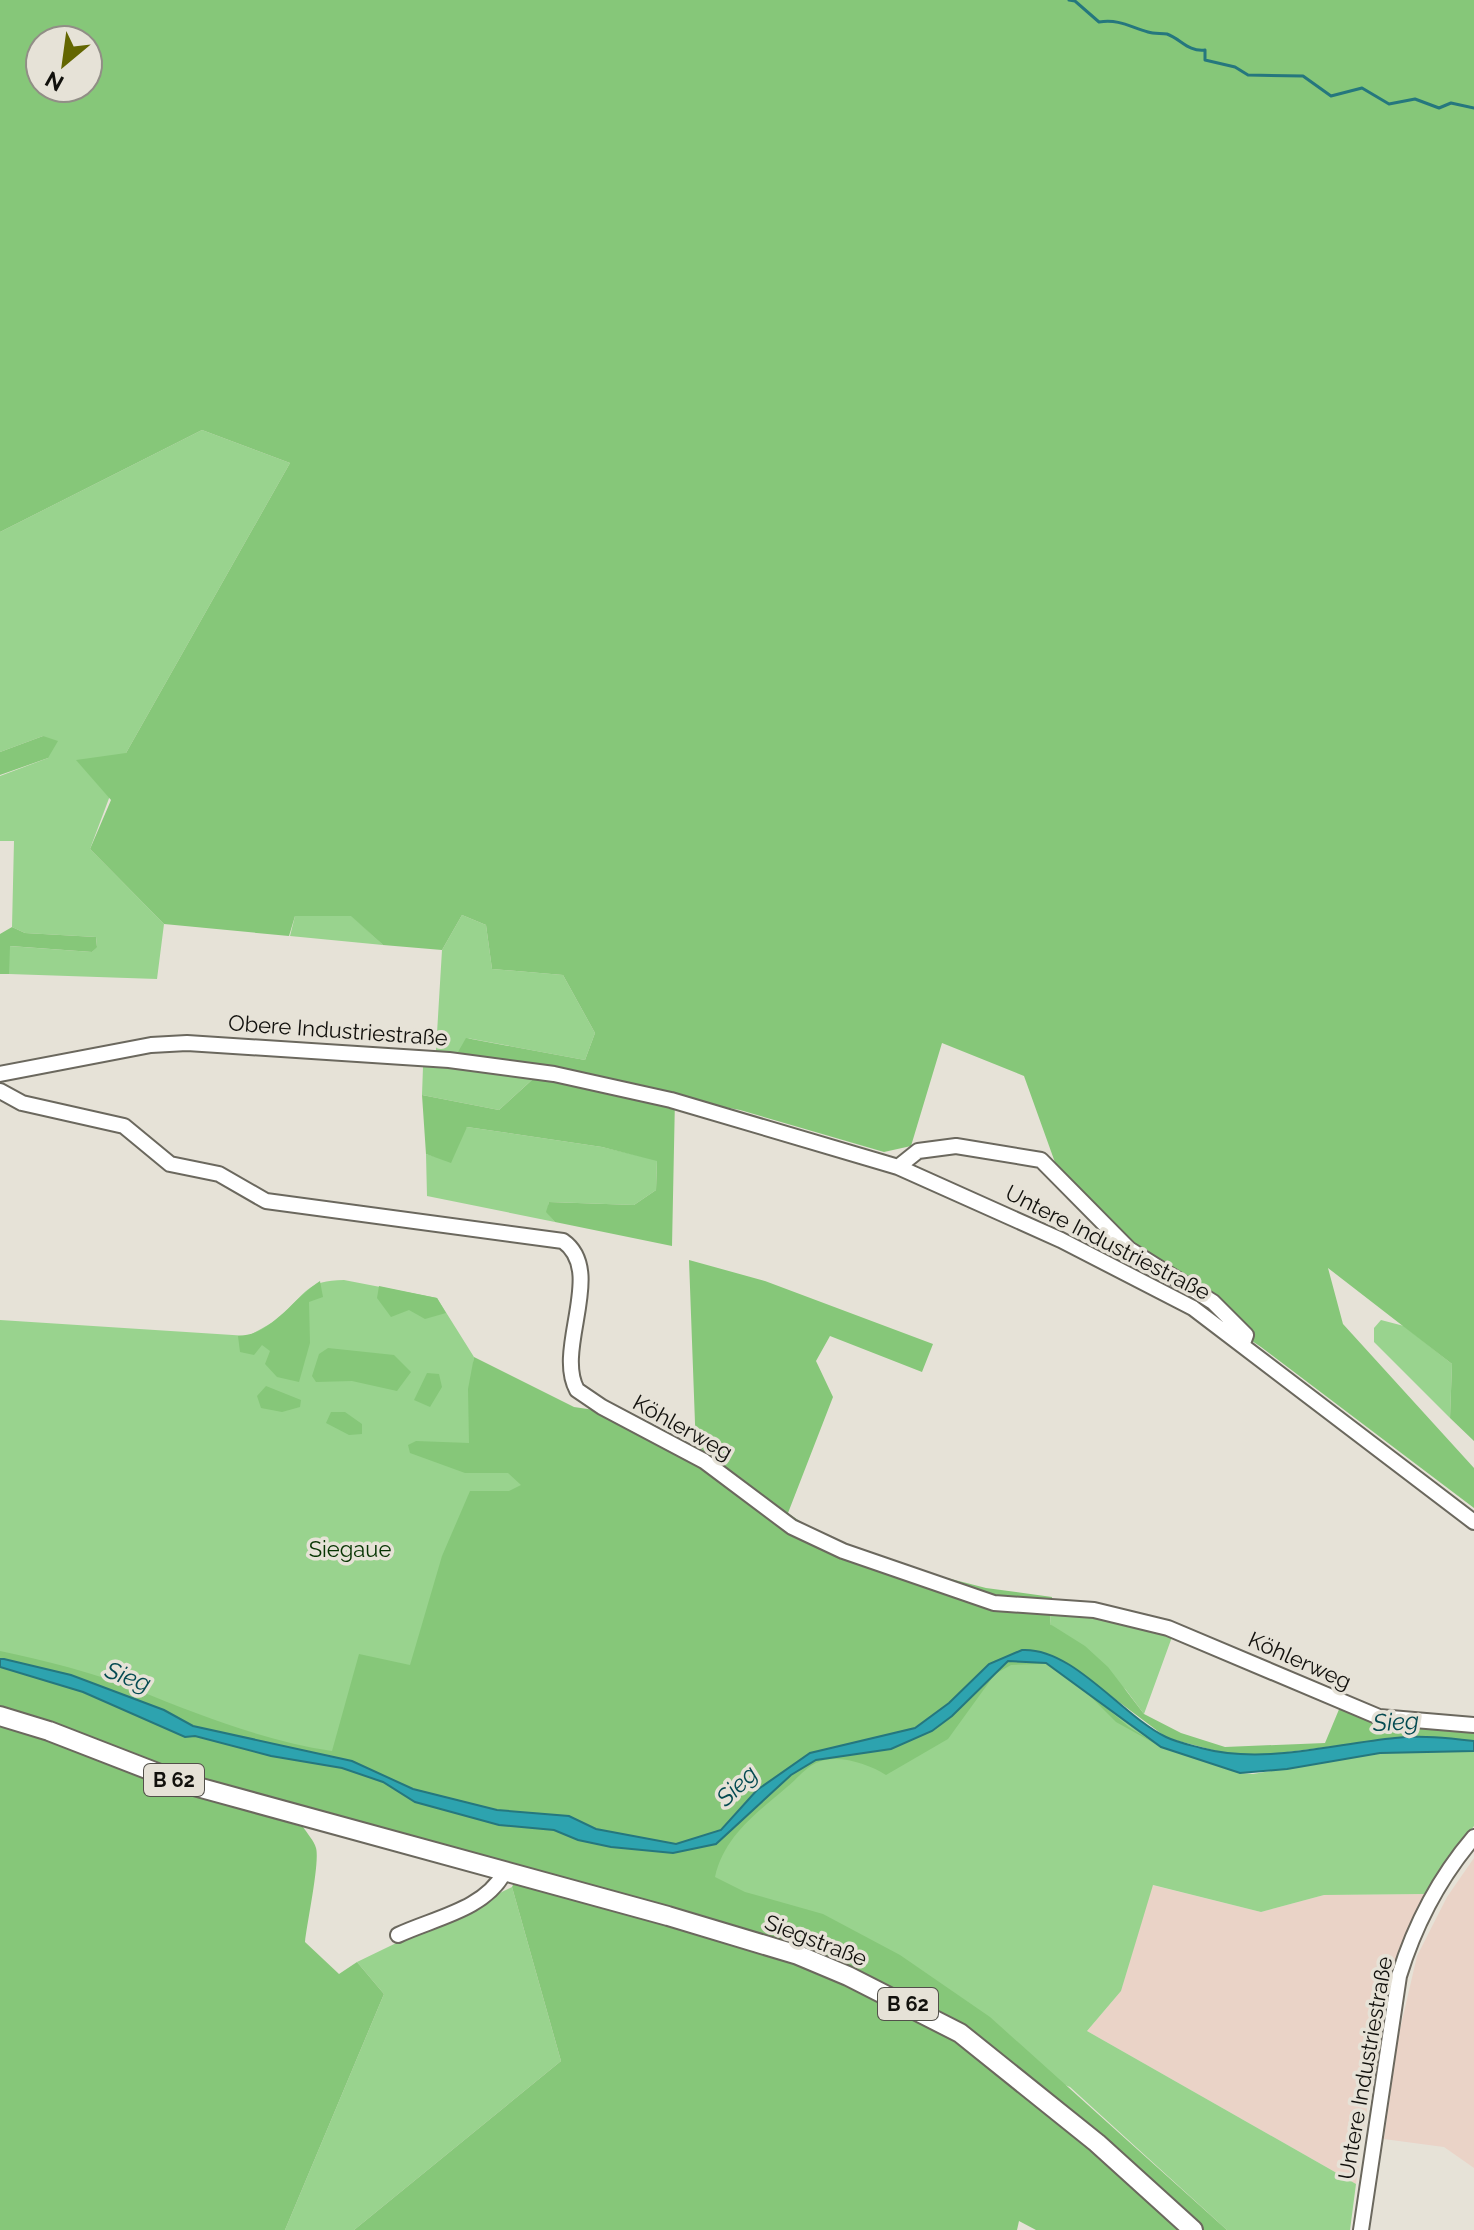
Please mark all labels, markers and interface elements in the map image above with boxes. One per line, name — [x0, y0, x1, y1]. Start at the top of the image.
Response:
north arrow — [24, 24, 104, 104]
text: N — [41, 66, 68, 97]
street label: Obere Industriestraße — [227, 1009, 449, 1051]
street label: Untere Industriestraße — [1001, 1179, 1215, 1305]
street label: Köhlerweg — [629, 1389, 737, 1465]
park label: Siegaue — [309, 1536, 391, 1562]
street label: Köhlerweg — [1244, 1626, 1356, 1694]
water label: Sieg — [101, 1655, 155, 1698]
water label: Sieg — [1371, 1706, 1420, 1737]
water label: Sieg — [709, 1759, 763, 1813]
road number: B 62 — [144, 1764, 204, 1796]
street label: Siegstraße — [761, 1909, 871, 1971]
street label: Untere Industriestraße — [1333, 1954, 1397, 2182]
road number: B 62 — [878, 1988, 938, 2020]

